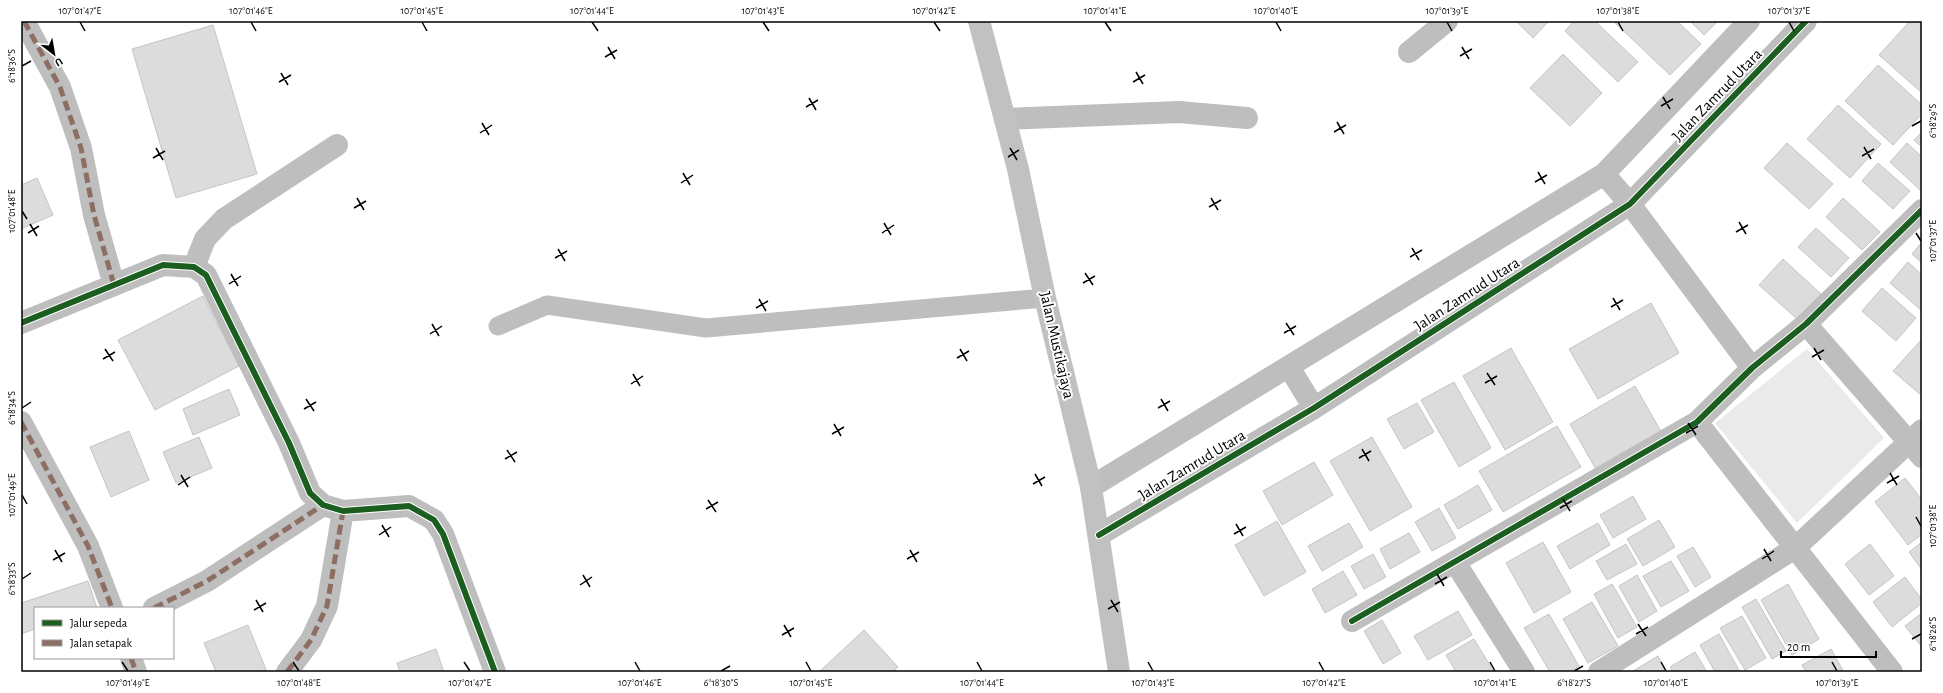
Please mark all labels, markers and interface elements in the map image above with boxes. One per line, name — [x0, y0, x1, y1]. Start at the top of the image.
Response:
text: 107°01'47"E — [59, 6, 102, 16]
text: 107°01'46"E — [229, 6, 273, 16]
text: 107°01'45"E — [401, 6, 444, 16]
text: 107°01'44"E — [570, 6, 614, 16]
text: 107°01'43"E — [742, 6, 785, 16]
text: 107°01'42"E — [912, 6, 956, 16]
text: 107°01'41"E — [1084, 6, 1126, 16]
text: 107°01'40"E — [1254, 6, 1298, 16]
text: 107°01'39"E — [1426, 6, 1468, 16]
text: 107°01'38"E — [1597, 6, 1640, 16]
text: 107°01'37"E — [1768, 6, 1810, 16]
north arrow — [34, 34, 74, 74]
street label: Jalan Zamrud Utara — [1669, 46, 1765, 144]
text: 6°18'36"S — [7, 49, 17, 83]
text: U — [53, 56, 65, 69]
text: 6°18'29"S — [1928, 104, 1938, 138]
text: 107°01'48"E — [7, 189, 17, 233]
text: 107°01'37"E — [1928, 220, 1938, 262]
street label: Jalan Zamrud Utara — [1412, 254, 1522, 334]
street label: Jalan Mustikajaya — [1036, 290, 1077, 400]
text: 6°18'34"S — [7, 391, 17, 425]
street label: Jalan Zamrud Utara — [1136, 427, 1248, 503]
text: 107°01'49"E — [7, 473, 17, 517]
text: 107°01'38"E — [1928, 504, 1938, 547]
text: 6°18'33"S — [7, 562, 17, 596]
legend — [34, 607, 174, 659]
text: Jalur sepeda — [70, 617, 128, 629]
text: 6°18'26"S — [1928, 617, 1938, 651]
scale bar — [1781, 633, 1876, 659]
text: Jalan setapak — [70, 637, 133, 649]
text: 20 m — [1787, 641, 1810, 653]
text: 107°01'49"E — [106, 678, 150, 688]
text: 107°01'48"E — [277, 678, 321, 688]
text: 107°01'47"E — [449, 678, 492, 688]
text: 107°01'46"E — [618, 678, 662, 688]
text: 6°18'30"S — [704, 678, 738, 688]
text: 107°01'45"E — [790, 678, 833, 688]
text: 107°01'44"E — [960, 678, 1004, 688]
text: 107°01'43"E — [1132, 678, 1175, 688]
text: 107°01'42"E — [1302, 678, 1346, 688]
text: 107°01'41"E — [1474, 678, 1516, 688]
text: 6°18'27"S — [1557, 678, 1591, 688]
text: 107°01'40"E — [1644, 678, 1688, 688]
text: 107°01'39"E — [1816, 678, 1858, 688]

